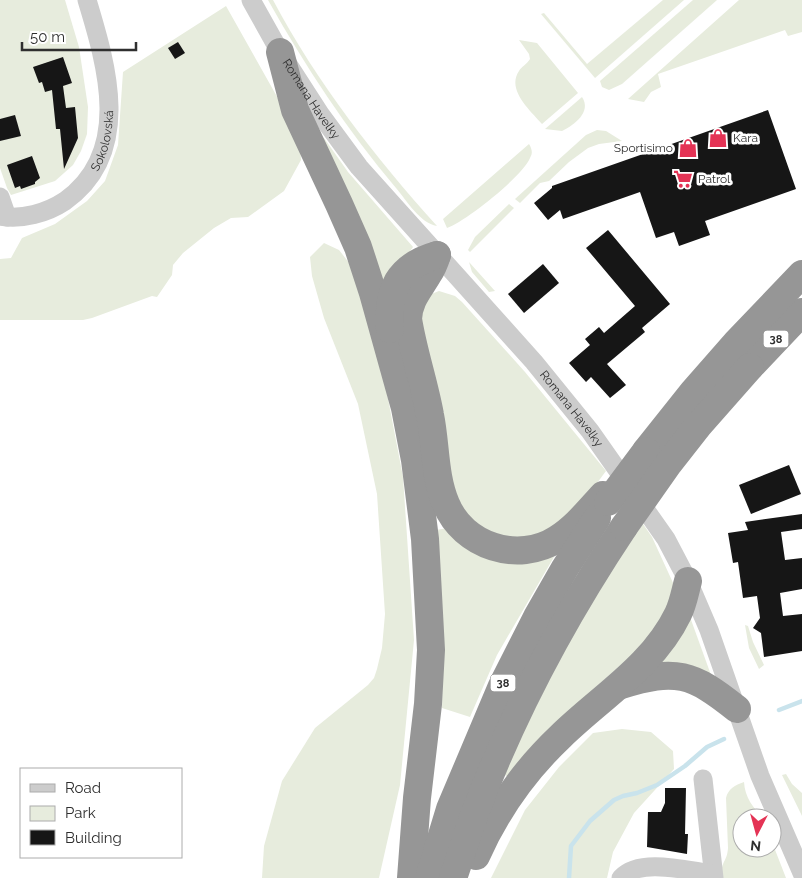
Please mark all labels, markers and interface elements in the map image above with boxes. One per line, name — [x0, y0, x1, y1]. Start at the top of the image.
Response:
scale bar — [22, 20, 136, 52]
text: 50 m — [30, 28, 65, 46]
street label: Romana Havelky — [279, 56, 343, 142]
street label: Sokolovská — [88, 110, 116, 174]
shop icon: Kara — [707, 127, 729, 149]
place label: Kara — [733, 131, 758, 145]
shop icon: Sportisimo — [677, 137, 699, 159]
place label: Sportisimo — [614, 141, 673, 155]
supermarket icon: Patrol — [672, 168, 694, 190]
place label: Patrol — [698, 172, 731, 186]
road number: 38 — [764, 330, 788, 348]
street label: Romana Havelky — [537, 368, 606, 450]
road number: 38 — [490, 674, 516, 691]
legend — [20, 768, 182, 858]
text: Road — [65, 779, 101, 797]
text: Park — [65, 804, 96, 822]
north arrow — [732, 808, 782, 858]
text: Building — [65, 829, 122, 847]
text: N — [749, 837, 762, 854]

